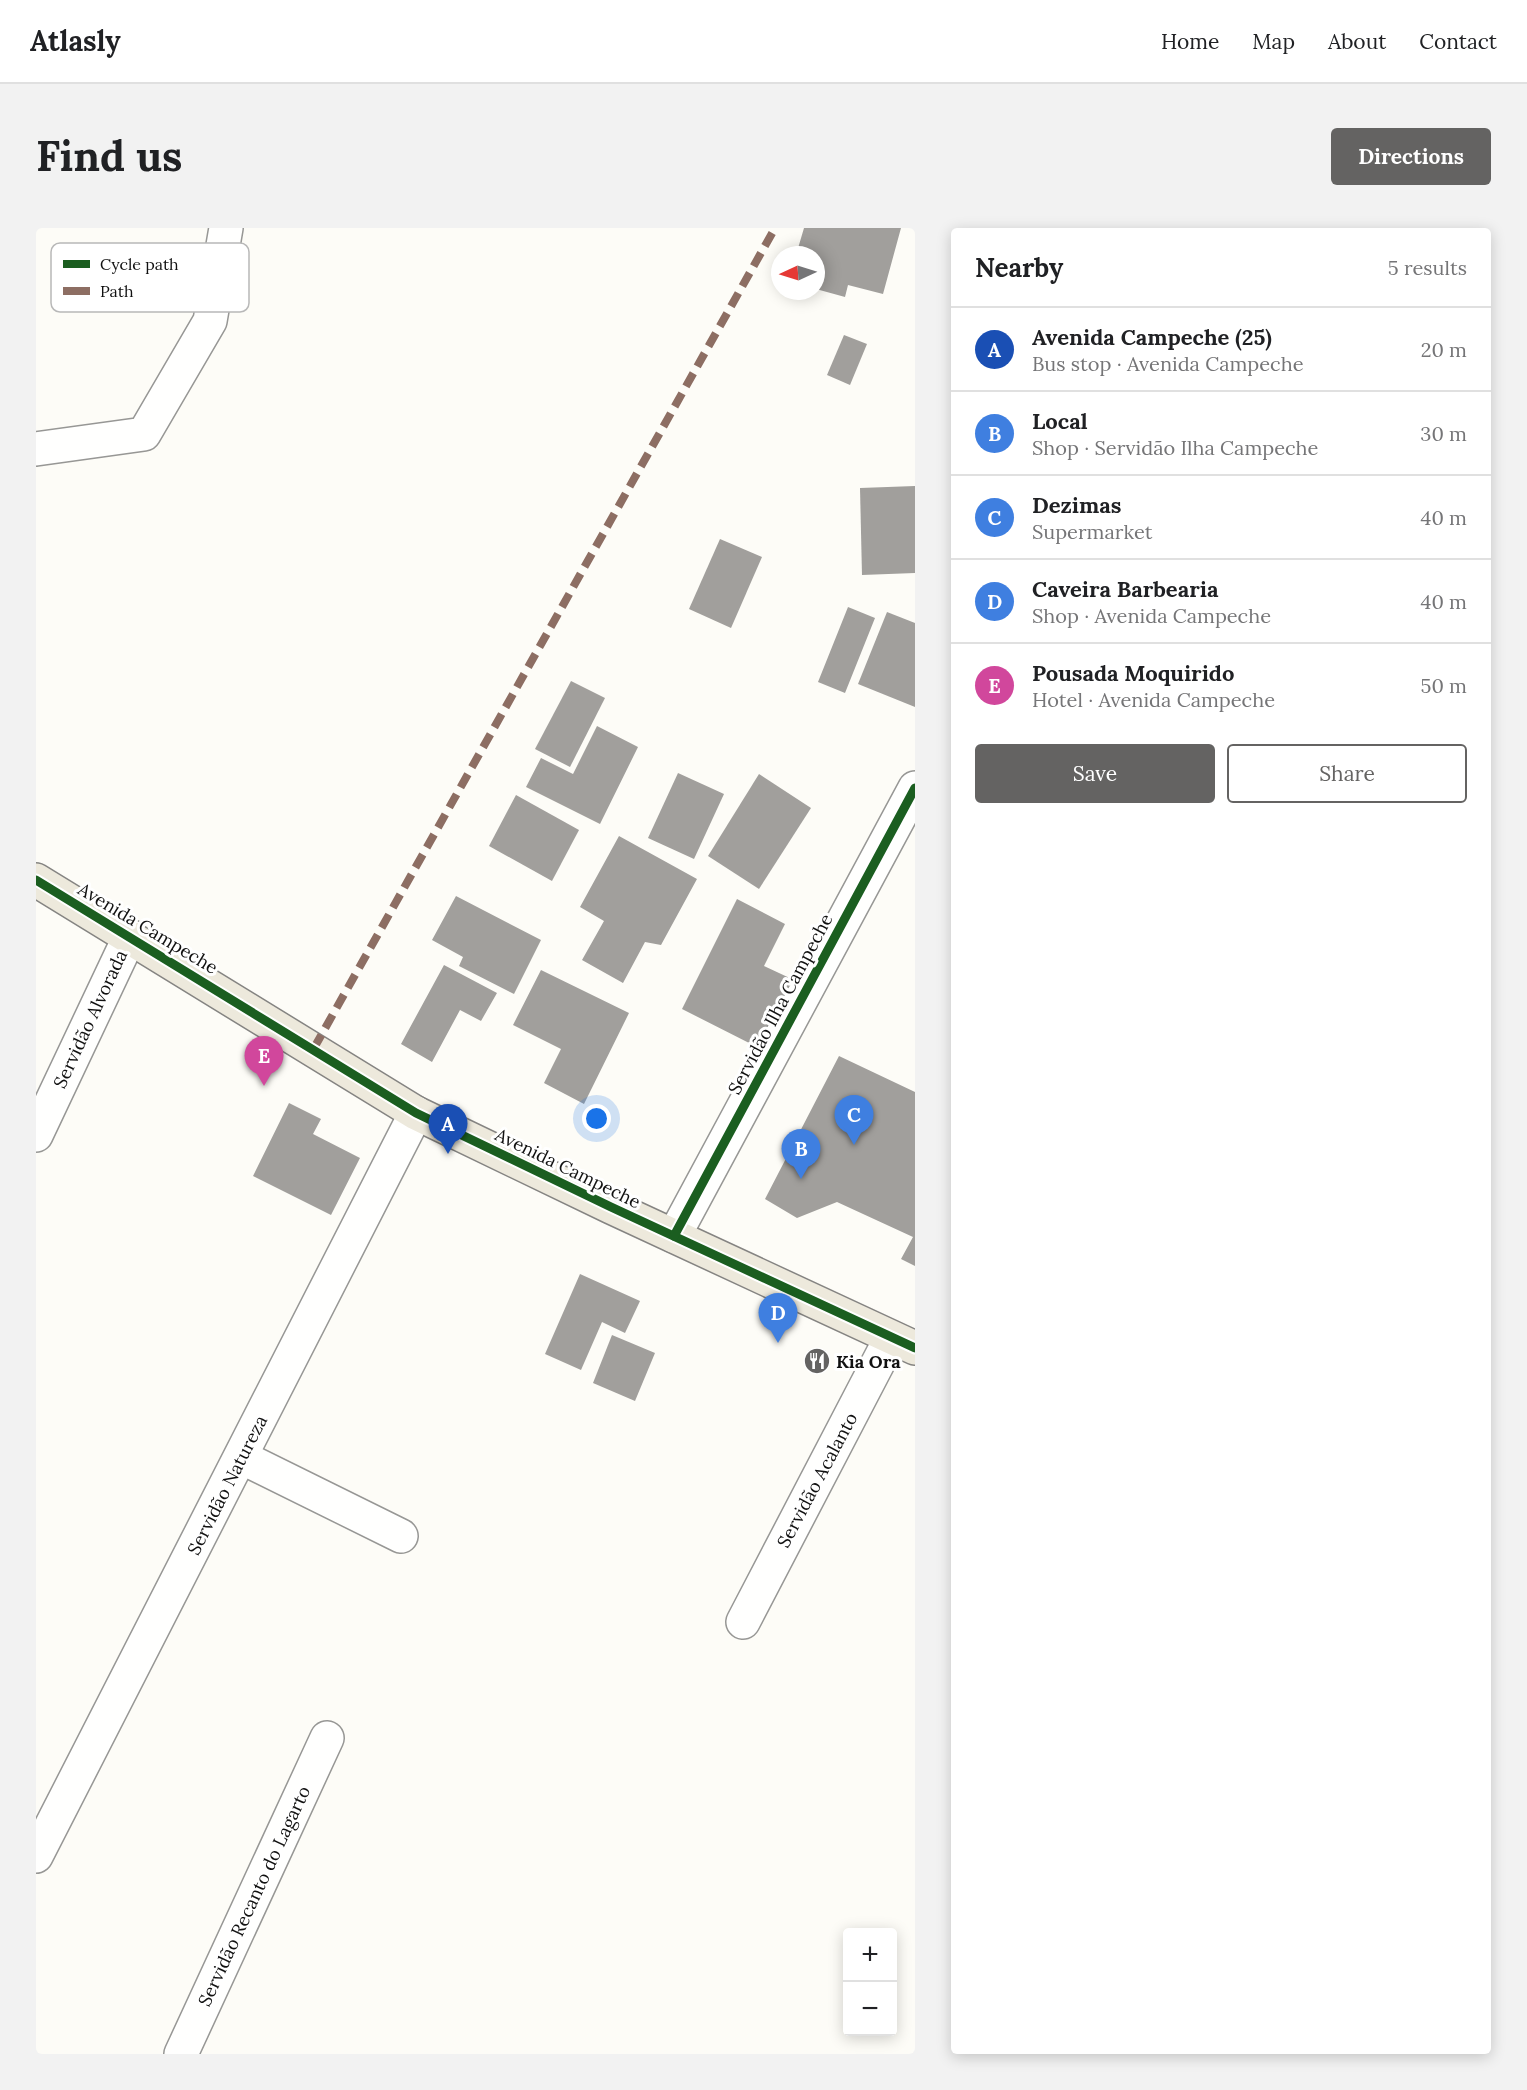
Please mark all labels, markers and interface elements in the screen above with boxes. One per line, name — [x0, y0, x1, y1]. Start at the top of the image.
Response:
text: Atlasly — [30, 23, 121, 59]
text: Home — [1161, 28, 1219, 55]
text: Map — [1252, 28, 1295, 55]
text: About — [1328, 28, 1386, 55]
text: Contact — [1419, 28, 1497, 55]
button: Directions — [1331, 128, 1491, 185]
text: Find us — [36, 129, 182, 183]
legend — [51, 243, 249, 312]
north arrow — [771, 246, 825, 300]
text: Nearby — [975, 251, 1063, 284]
text: Cycle path — [100, 254, 179, 274]
text: 5 results — [1388, 255, 1467, 280]
text: Path — [100, 281, 134, 301]
text: Avenida Campeche (25) — [1032, 323, 1272, 351]
text: A — [988, 337, 1001, 362]
text: 20 m — [1421, 337, 1467, 362]
text: Bus stop · Avenida Campeche — [1032, 351, 1304, 376]
text: Local — [1032, 407, 1088, 435]
text: B — [988, 421, 1001, 446]
text: 30 m — [1420, 421, 1467, 446]
text: Shop · Servidão Ilha Campeche — [1032, 435, 1318, 460]
text: Dezimas — [1032, 491, 1121, 519]
text: C — [988, 505, 1001, 530]
text: 40 m — [1421, 505, 1467, 530]
text: Supermarket — [1032, 519, 1152, 544]
text: Caveira Barbearia — [1032, 575, 1218, 603]
text: D — [987, 589, 1002, 614]
text: 40 m — [1421, 589, 1467, 614]
text: Shop · Avenida Campeche — [1032, 603, 1271, 628]
text: Pousada Moquirido — [1032, 659, 1234, 687]
text: E — [988, 673, 1001, 698]
text: 50 m — [1421, 673, 1467, 698]
text: Hotel · Avenida Campeche — [1032, 687, 1275, 712]
button: Save — [975, 744, 1215, 803]
button: Share — [1227, 744, 1467, 803]
street label: Avenida Campeche — [73, 877, 222, 979]
street label: Servidão Ilha Campeche — [723, 909, 838, 1098]
street label: Servidão Alvorada — [48, 946, 132, 1092]
pin: E — [244, 1036, 284, 1086]
pin: C — [834, 1096, 874, 1145]
pin: A — [428, 1104, 468, 1154]
your location — [582, 1104, 611, 1133]
street label: Avenida Campeche — [491, 1122, 645, 1213]
pin: B — [782, 1130, 820, 1179]
pin: D — [758, 1294, 798, 1343]
restaurant icon: Kia Ora — [802, 1346, 832, 1376]
place label: Kia Ora — [836, 1350, 901, 1373]
street label: Servidão Acalanto — [772, 1408, 862, 1552]
street label: Servidão Natureza — [182, 1411, 272, 1559]
street label: Servidão Recanto do Lagarto — [193, 1782, 315, 2010]
map controls — [843, 1928, 897, 2036]
button: + — [843, 1928, 897, 1982]
button: − — [843, 1982, 897, 2036]

